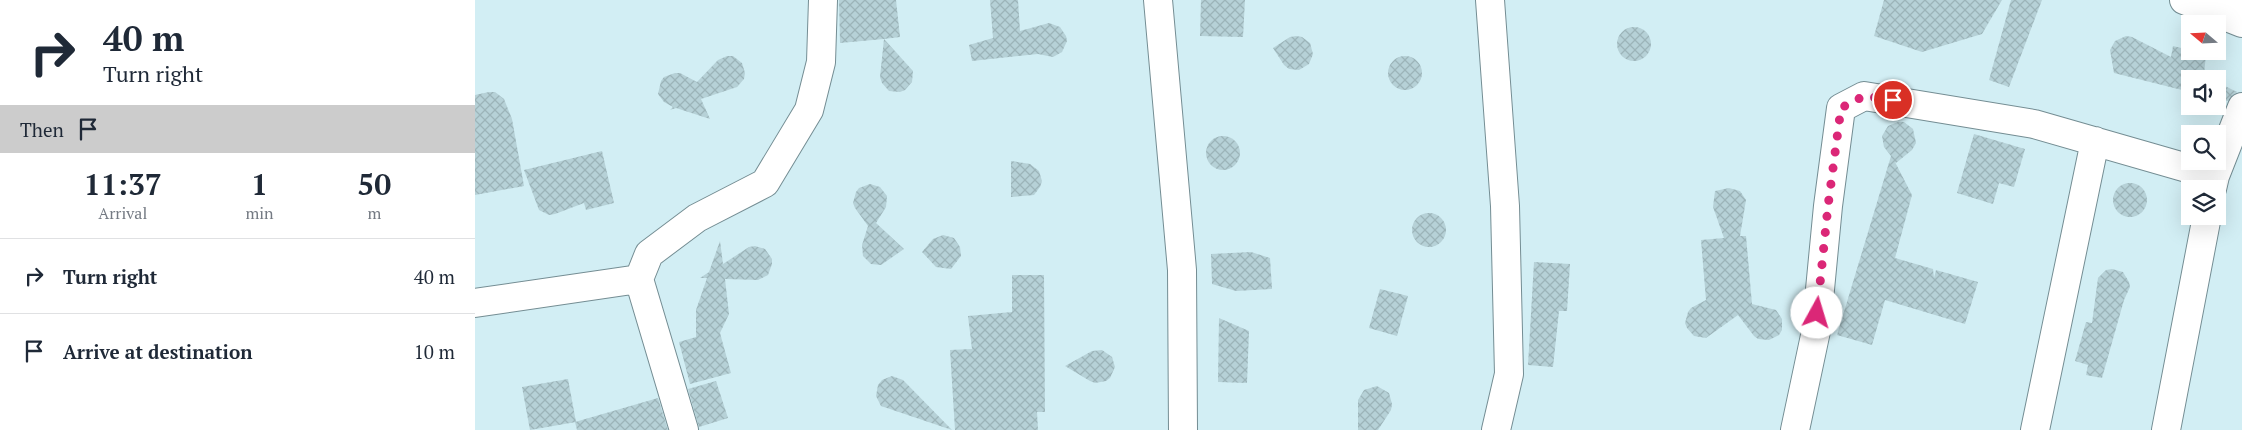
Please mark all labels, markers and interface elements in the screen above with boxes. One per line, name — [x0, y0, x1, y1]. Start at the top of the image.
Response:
text: 40 m — [103, 15, 184, 61]
north arrow — [2181, 15, 2226, 60]
map controls — [2181, 15, 2226, 225]
icon: right — [20, 20, 85, 85]
text: Turn right — [103, 59, 203, 88]
button: sound — [2181, 70, 2226, 115]
pin — [1872, 79, 1914, 121]
icon: arrive — [1879, 86, 1907, 114]
icon: arrive — [74, 115, 102, 143]
text: Then — [20, 117, 64, 142]
button: search — [2181, 125, 2226, 170]
text: 11:37 — [84, 164, 162, 204]
text: 1 — [251, 164, 268, 204]
text: 50 — [357, 164, 391, 204]
button: layers — [2181, 180, 2226, 225]
text: Arrival — [98, 202, 147, 224]
text: min — [246, 202, 274, 224]
text: m — [367, 202, 381, 224]
icon: right — [20, 262, 48, 290]
text: Turn right — [63, 264, 157, 289]
text: 40 m — [414, 264, 455, 289]
position arrow — [1790, 286, 1842, 338]
icon: arrive — [20, 337, 48, 365]
text: Arrive at destination — [63, 339, 252, 364]
text: 10 m — [414, 339, 455, 364]

